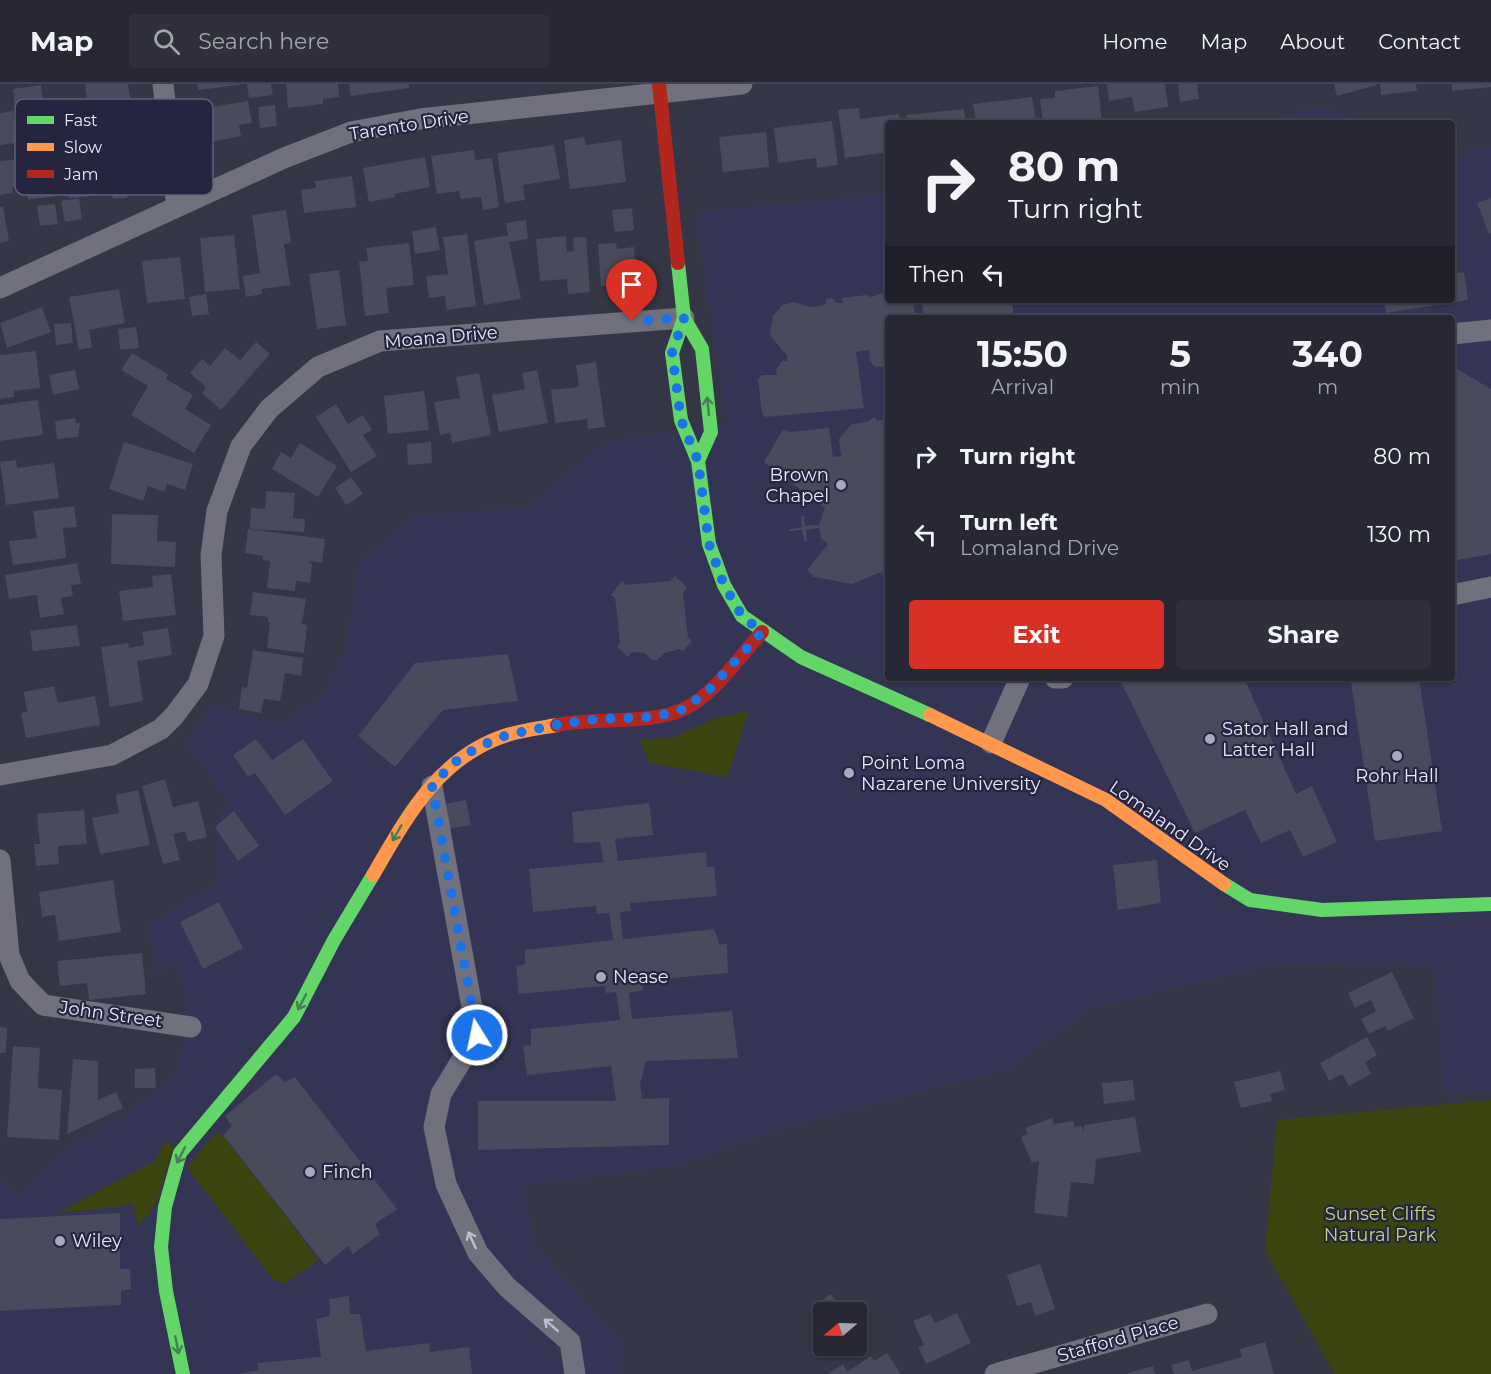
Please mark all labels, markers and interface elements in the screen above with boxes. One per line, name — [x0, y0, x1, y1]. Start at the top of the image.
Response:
search box — [129, 14, 549, 68]
text: Map — [30, 24, 93, 58]
icon: search — [150, 25, 183, 58]
text: Search here — [198, 28, 329, 55]
text: Home — [1102, 29, 1167, 54]
text: Map — [1200, 29, 1247, 54]
text: About — [1280, 29, 1345, 54]
text: Contact — [1378, 29, 1461, 54]
legend — [15, 99, 213, 195]
street label: Tarento Drive — [348, 105, 470, 145]
text: Fast — [64, 111, 98, 130]
text: Slow — [64, 138, 102, 157]
text: 80 m — [1008, 140, 1120, 192]
icon: right — [909, 144, 987, 222]
text: Jam — [63, 165, 98, 184]
text: Turn right — [1008, 192, 1143, 225]
icon: left — [977, 258, 1010, 291]
pin — [606, 259, 657, 321]
text: Then — [909, 261, 965, 288]
icon: arrive — [615, 268, 648, 301]
street label: Moana Drive — [383, 321, 499, 353]
text: 15:50 — [977, 332, 1068, 376]
text: 5 — [1169, 332, 1191, 376]
text: 340 — [1292, 332, 1363, 376]
text: Arrival — [991, 375, 1054, 399]
text: min — [1160, 375, 1200, 399]
text: m — [1317, 375, 1338, 399]
one-way arrow — [702, 396, 713, 416]
icon: right — [909, 440, 942, 473]
text: Turn right — [960, 443, 1075, 470]
text: 80 m — [1373, 443, 1431, 470]
place label: Brown Chapel — [766, 464, 829, 507]
marker: Brown Chapel — [834, 478, 848, 492]
text: Turn left — [960, 509, 1058, 536]
icon: left — [909, 518, 942, 551]
text: 130 m — [1367, 521, 1431, 548]
text: Lomaland Drive — [960, 536, 1119, 560]
button: Exit — [909, 600, 1164, 669]
button: Share — [1176, 600, 1431, 669]
place label: Sator Hall and Latter Hall — [1222, 718, 1349, 761]
marker: Sator Hall and Latter Hall — [1203, 732, 1217, 746]
marker: Rohr Hall — [1390, 749, 1404, 763]
place label: Point Loma Nazarene University — [861, 752, 1041, 795]
place label: Rohr Hall — [1355, 765, 1439, 787]
marker: Point Loma Nazarene University — [842, 766, 856, 780]
street label: Lomaland Drive — [1105, 776, 1235, 876]
one-way arrow — [391, 824, 403, 841]
place label: Nease — [613, 966, 669, 988]
marker: Nease — [594, 970, 608, 984]
one-way arrow — [296, 993, 307, 1011]
street label: John Street — [57, 996, 164, 1032]
position arrow — [445, 1003, 509, 1067]
one-way arrow — [175, 1146, 187, 1164]
place label: Finch — [322, 1161, 373, 1183]
marker: Finch — [303, 1165, 317, 1179]
park label: Sunset Cliffs Natural Park — [1324, 1203, 1436, 1246]
place label: Wiley — [72, 1230, 122, 1252]
one-way arrow — [466, 1232, 477, 1250]
marker: Wiley — [53, 1234, 67, 1248]
north arrow — [813, 1302, 867, 1356]
map controls — [813, 1302, 867, 1356]
street label: Stafford Place — [1055, 1311, 1181, 1367]
one-way arrow — [543, 1318, 558, 1332]
one-way arrow — [172, 1335, 183, 1355]

